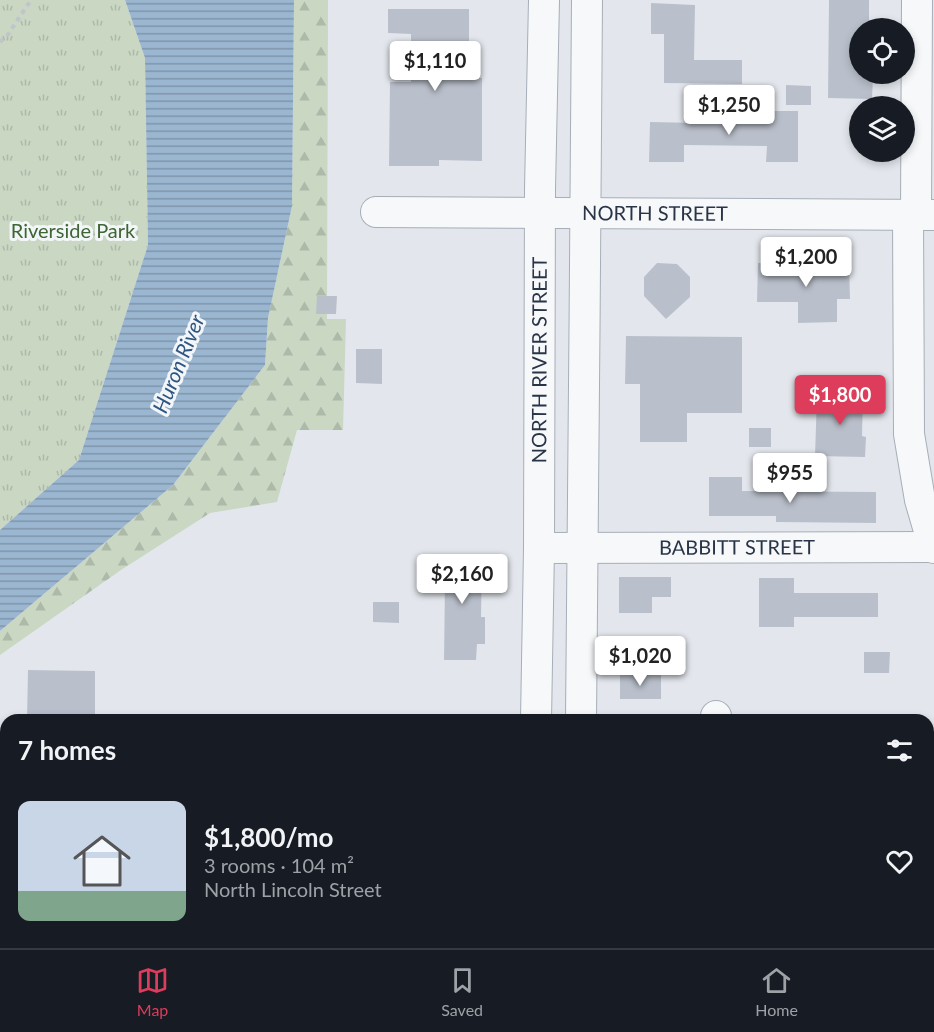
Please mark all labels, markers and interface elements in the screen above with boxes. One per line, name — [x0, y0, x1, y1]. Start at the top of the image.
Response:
map controls — [849, 18, 915, 162]
button: locate — [849, 18, 915, 84]
pin: $1,110 — [386, 41, 484, 92]
text: $1,110 — [404, 48, 466, 72]
pin: $1,250 — [680, 85, 778, 136]
text: $1,250 — [698, 92, 760, 116]
button: layers — [849, 96, 915, 162]
street label: NORTH STREET — [582, 200, 728, 225]
park label: Riverside Park — [11, 218, 136, 242]
pin: $1,200 — [757, 237, 855, 288]
text: $1,200 — [775, 244, 837, 268]
street label: NORTH RIVER STREET — [526, 256, 551, 463]
water label: Huron River — [147, 310, 209, 416]
pin: $1,800 — [791, 375, 889, 426]
text: $1,800 — [809, 382, 871, 406]
pin: $955 — [754, 453, 826, 504]
text: $955 — [767, 460, 813, 484]
street label: BABBITT STREET — [659, 534, 815, 559]
pin: $2,160 — [413, 554, 511, 605]
text: $2,160 — [431, 561, 493, 585]
pin: $1,020 — [591, 636, 689, 687]
text: $1,020 — [609, 643, 671, 667]
text: 7 homes — [18, 734, 116, 766]
icon: filters — [883, 734, 916, 767]
text: $1,800/mo — [204, 821, 334, 853]
icon: home — [66, 825, 138, 897]
icon: heart — [883, 845, 916, 878]
text: 3 rooms · 104 m² — [204, 853, 354, 877]
text: North Lincoln Street — [204, 877, 382, 901]
tab: Map — [136, 964, 169, 1019]
tab: Saved — [441, 964, 483, 1019]
tab: Home — [755, 964, 798, 1019]

